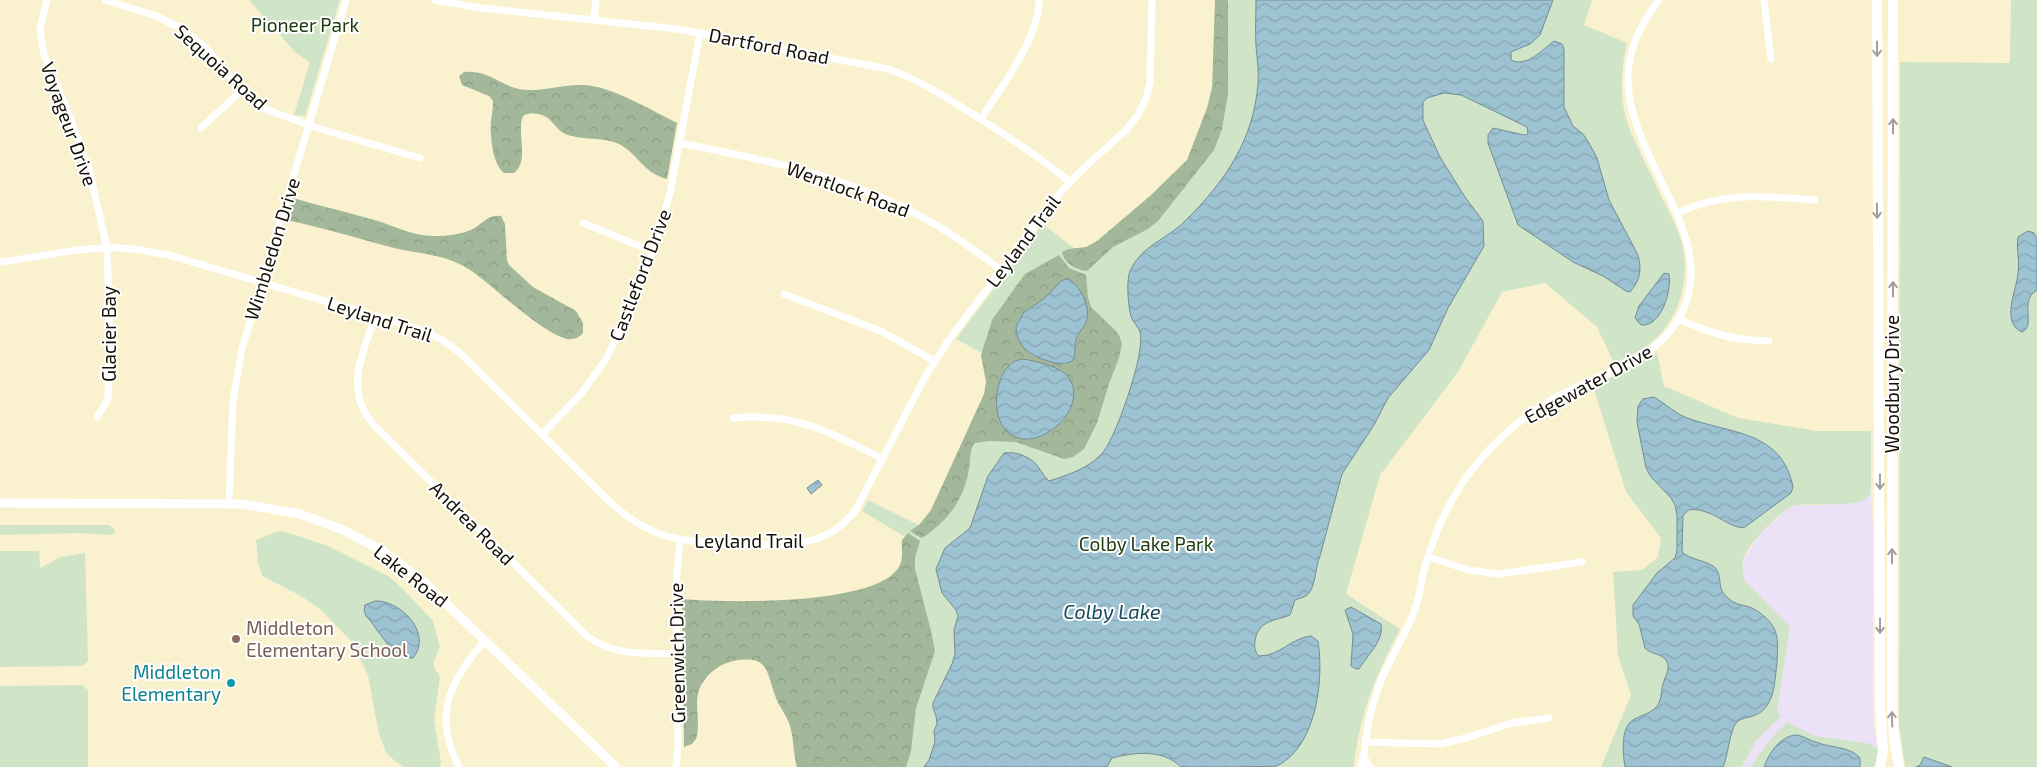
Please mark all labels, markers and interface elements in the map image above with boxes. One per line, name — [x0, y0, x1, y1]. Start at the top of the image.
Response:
park label: Pioneer Park — [251, 13, 360, 36]
street label: Sequoia Road — [170, 19, 272, 114]
street label: Dartford Road — [707, 23, 831, 68]
one-way arrow — [1872, 40, 1882, 56]
street label: Voyageur Drive — [36, 59, 103, 189]
one-way arrow — [1888, 119, 1898, 135]
street label: Wentlock Road — [783, 156, 913, 221]
street label: Wimbledon Drive — [239, 175, 304, 323]
street label: Leyland Trail — [980, 190, 1065, 291]
one-way arrow — [1872, 202, 1882, 219]
street label: Castleford Drive — [604, 206, 675, 344]
one-way arrow — [1888, 281, 1898, 298]
street label: Glacier Bay — [97, 286, 120, 382]
street label: Leyland Trail — [325, 291, 436, 346]
street label: Woodbury Drive — [1880, 315, 1903, 453]
street label: Edgewater Drive — [1520, 339, 1656, 428]
one-way arrow — [1875, 474, 1885, 490]
street label: Andrea Road — [425, 476, 519, 570]
street label: Leyland Trail — [694, 529, 804, 552]
park label: Colby Lake Park — [1079, 532, 1214, 555]
street label: Lake Road — [370, 540, 453, 612]
one-way arrow — [1887, 549, 1897, 565]
street label: Greenwich Drive — [664, 582, 689, 724]
water label: Colby Lake — [1063, 599, 1161, 624]
place label: Middleton Elementary School — [246, 616, 408, 661]
one-way arrow — [1875, 618, 1885, 634]
marker: Middleton Elementary School — [230, 633, 242, 645]
place label: Middleton Elementary — [121, 660, 221, 705]
marker: Middleton Elementary — [225, 677, 237, 689]
one-way arrow — [1888, 711, 1897, 727]

